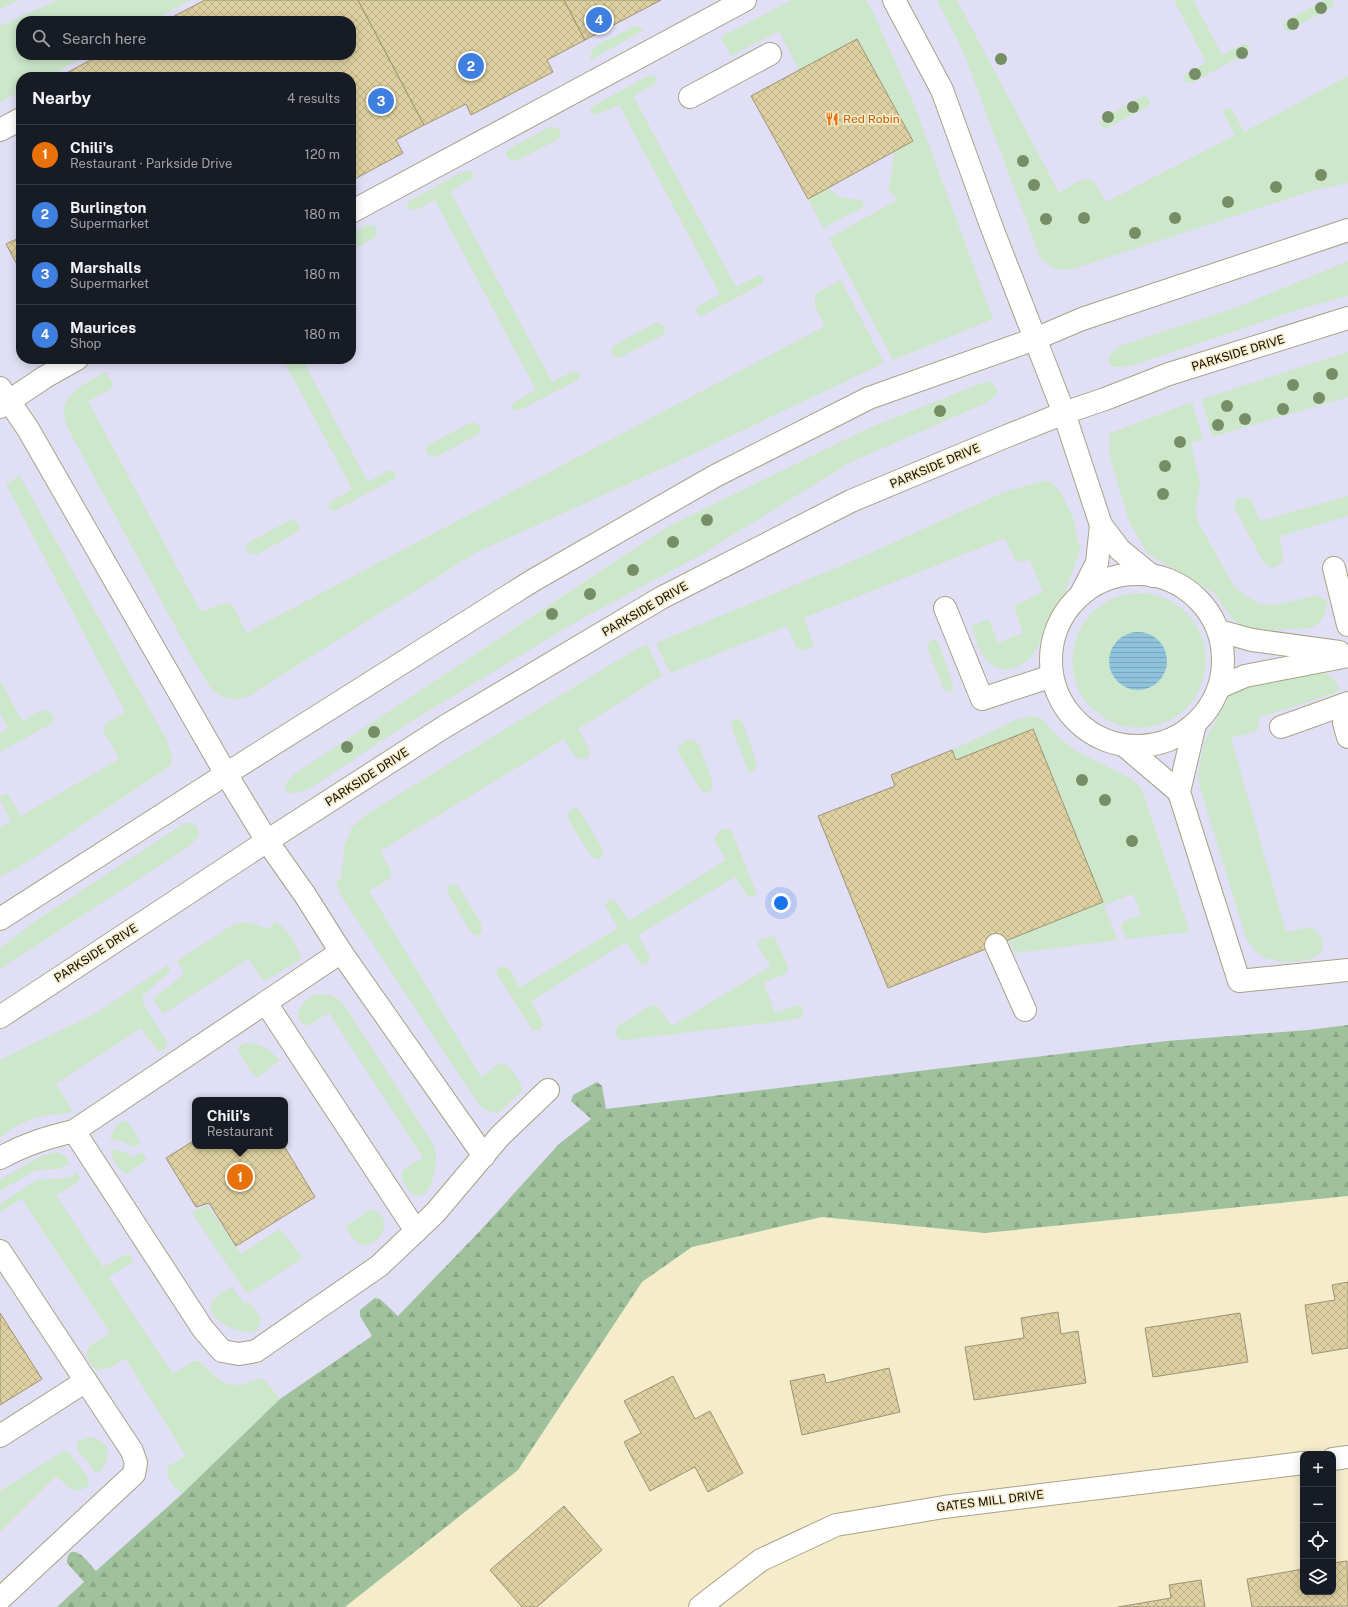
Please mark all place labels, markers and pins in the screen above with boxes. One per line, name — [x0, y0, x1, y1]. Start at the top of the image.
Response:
pin: 4 — [586, 5, 612, 35]
pin: 2 — [458, 51, 484, 81]
pin: 3 — [368, 86, 394, 116]
restaurant icon: Red Robin — [824, 111, 840, 127]
place label: Red Robin — [843, 112, 900, 126]
pin: 1 — [227, 1162, 253, 1192]

